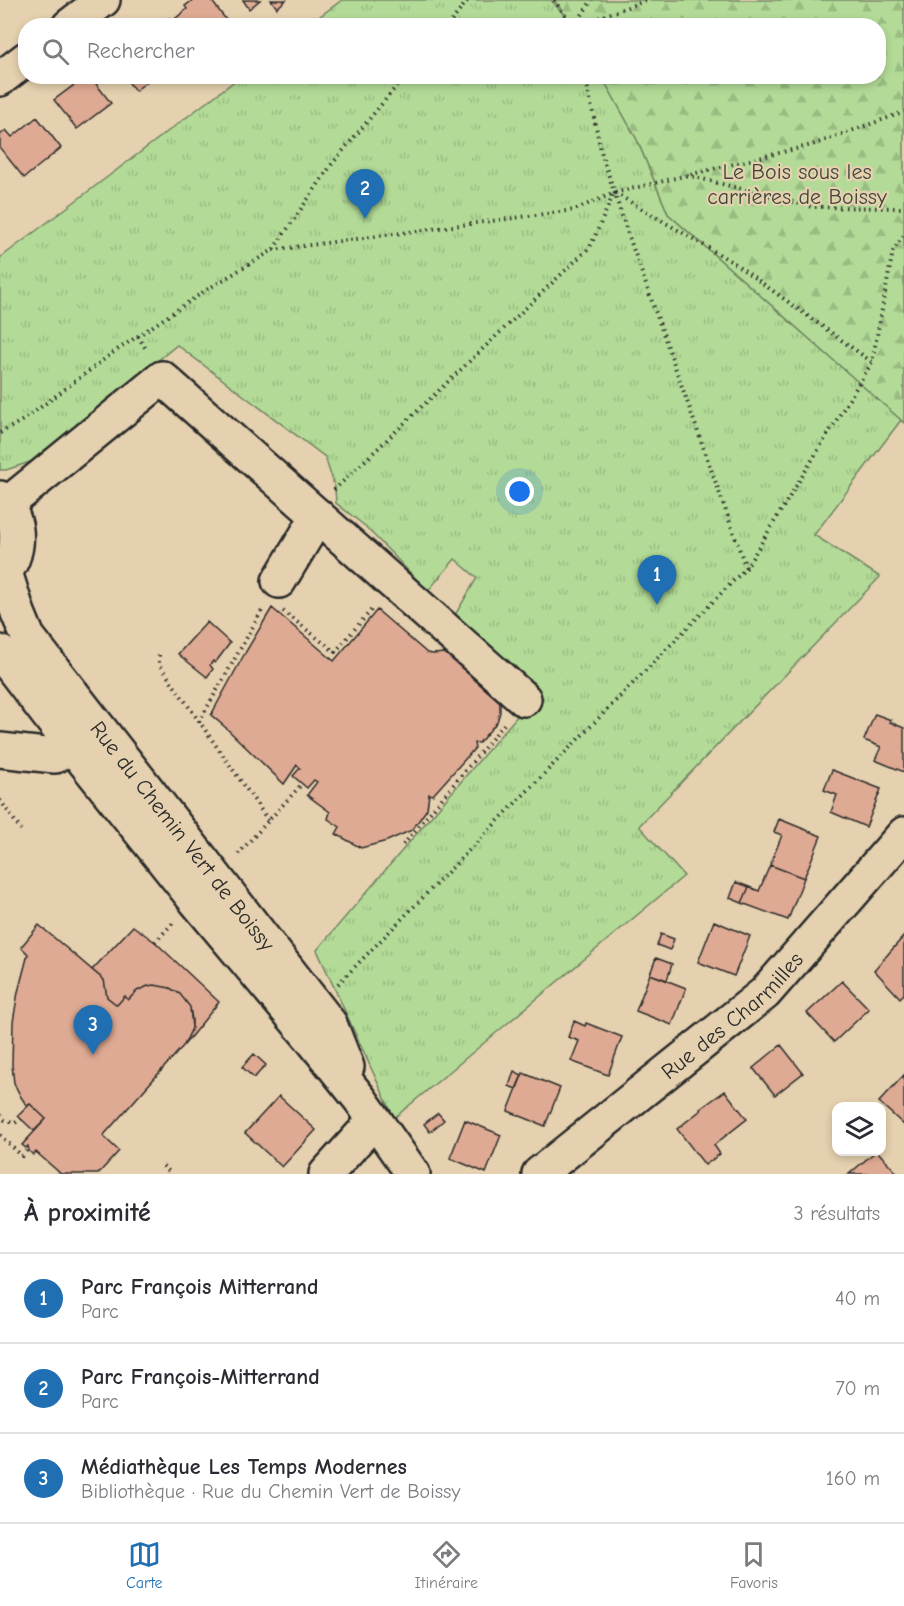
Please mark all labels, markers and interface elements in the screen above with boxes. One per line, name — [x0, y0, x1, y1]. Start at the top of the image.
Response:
search box — [18, 18, 886, 84]
icon: search — [39, 35, 72, 68]
text: Rechercher — [87, 38, 195, 64]
park label: Le Bois sous les carrières de Boissy — [707, 159, 887, 210]
pin: 2 — [346, 170, 385, 219]
your location — [505, 477, 534, 506]
pin: 1 — [638, 556, 676, 605]
street label: Rue du Chemin Vert de Boissy — [84, 716, 280, 957]
street label: Rue des Charmilles — [656, 947, 809, 1085]
pin: 3 — [74, 1006, 112, 1055]
map controls — [832, 1102, 886, 1156]
button: layers — [832, 1102, 886, 1156]
text: À proximité — [24, 1198, 151, 1228]
text: 3 résultats — [793, 1202, 880, 1225]
text: Parc François Mitterrand — [81, 1274, 319, 1300]
text: 1 — [40, 1287, 47, 1310]
text: 40 m — [835, 1287, 880, 1310]
text: Parc — [81, 1300, 119, 1323]
text: Parc François-Mitterrand — [81, 1364, 320, 1390]
text: 2 — [39, 1377, 48, 1400]
text: 70 m — [835, 1377, 880, 1400]
text: Parc — [81, 1390, 119, 1413]
text: Médiathèque Les Temps Modernes — [81, 1454, 407, 1480]
text: 3 — [39, 1467, 48, 1490]
text: 160 m — [826, 1467, 880, 1490]
text: Bibliothèque · Rue du Chemin Vert de Boissy — [81, 1480, 460, 1503]
tab: Carte — [126, 1538, 163, 1592]
tab: Itinéraire — [415, 1538, 478, 1592]
tab: Favoris — [730, 1538, 778, 1592]

